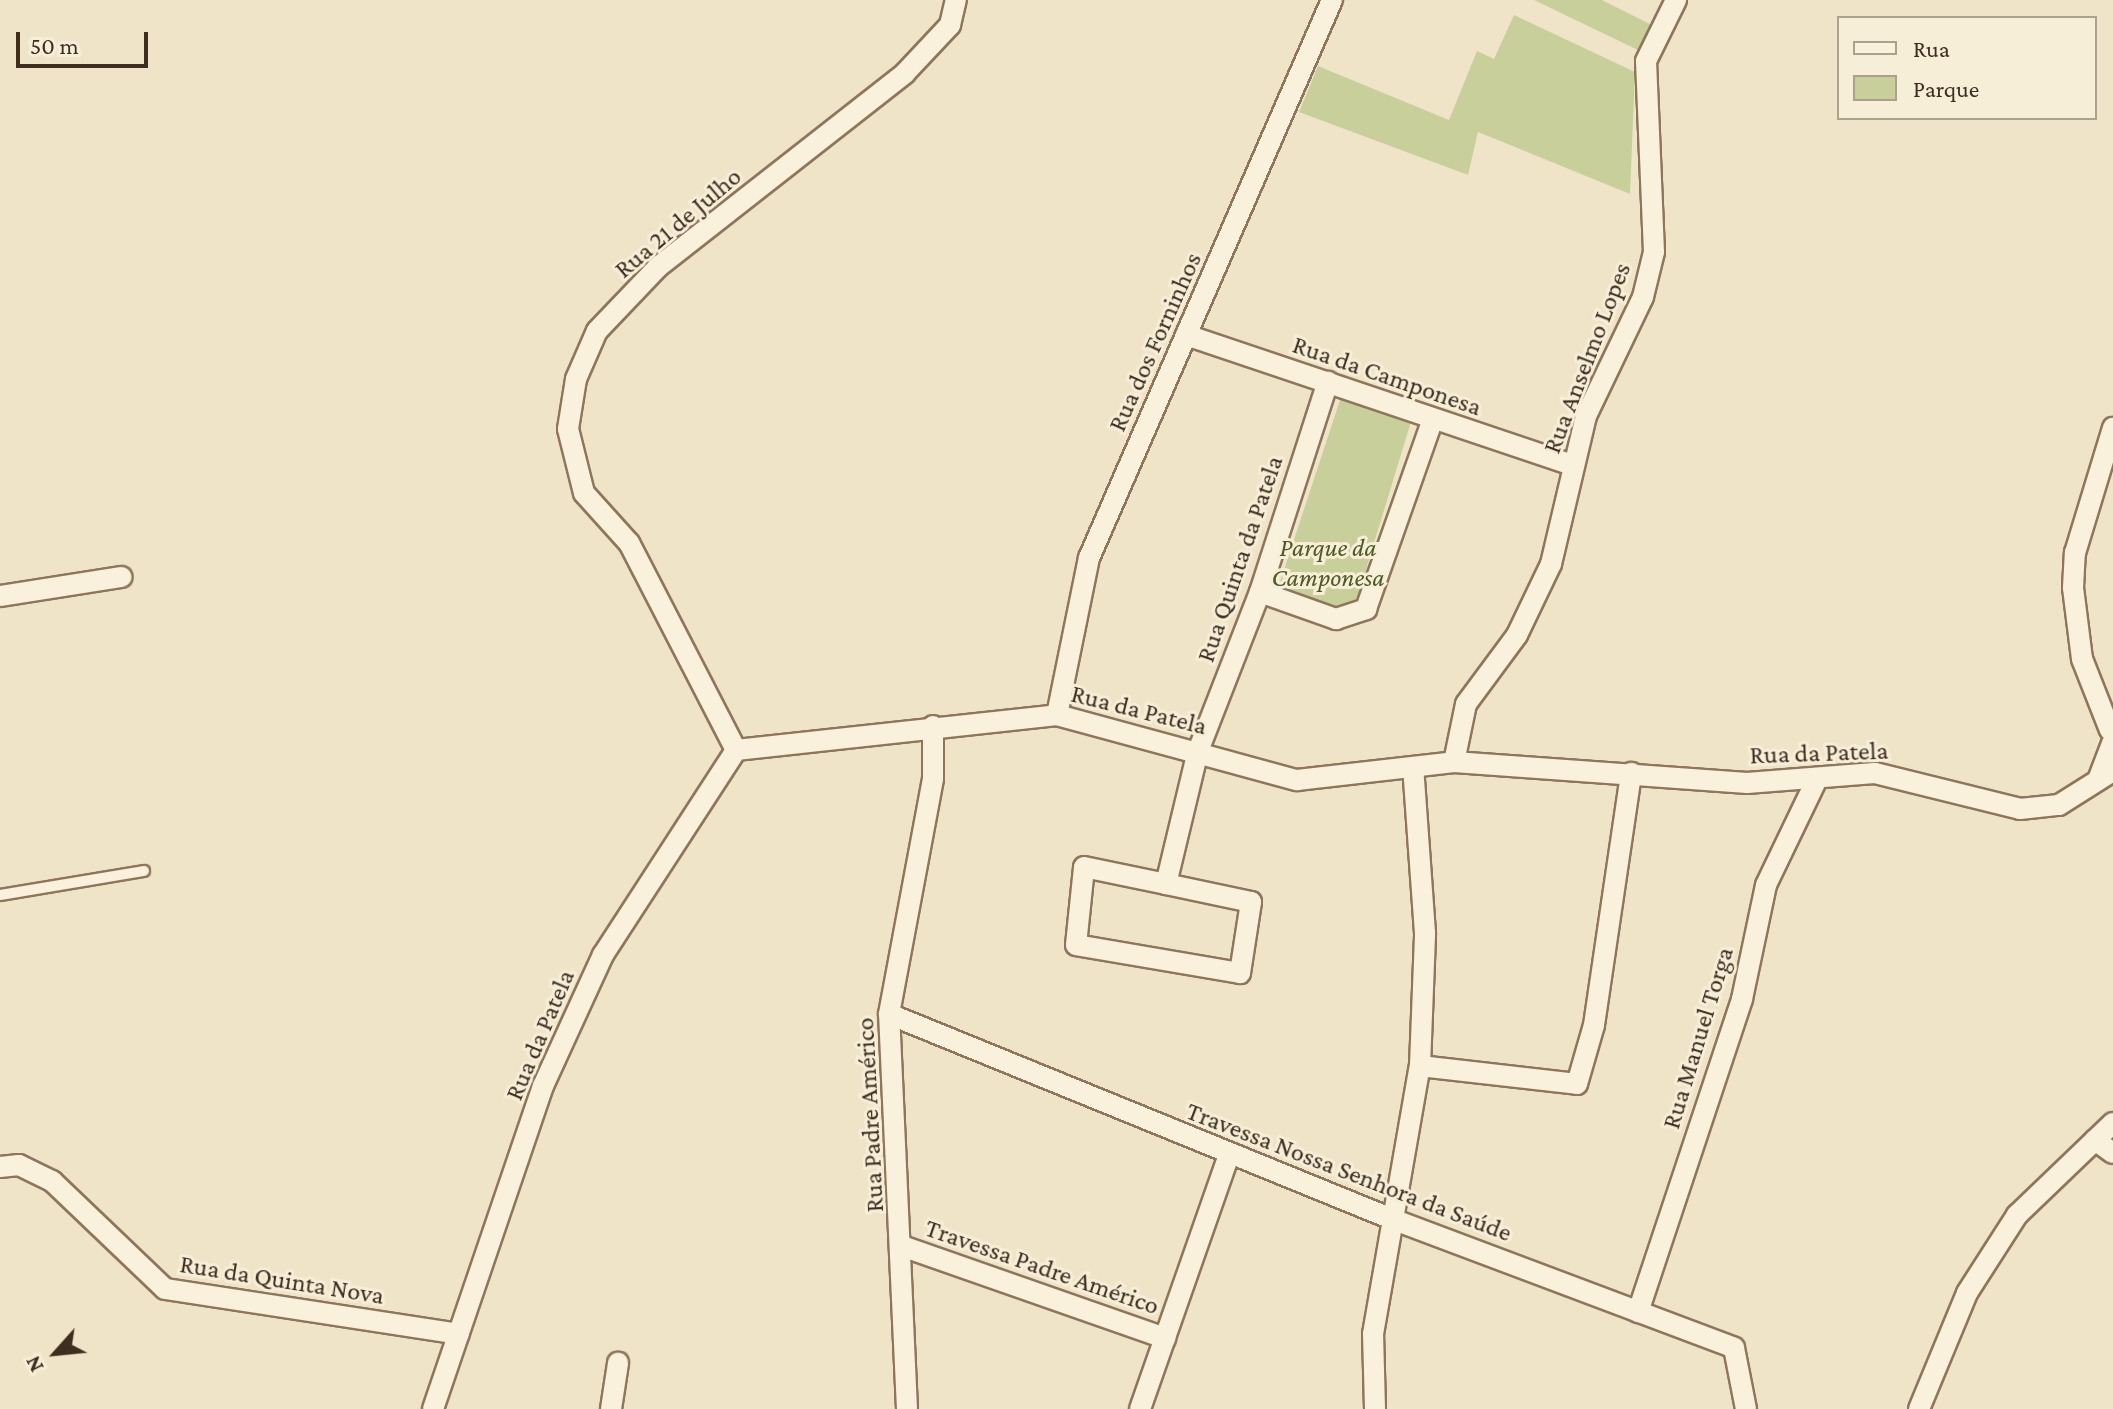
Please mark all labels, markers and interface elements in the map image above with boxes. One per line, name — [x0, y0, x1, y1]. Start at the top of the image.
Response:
scale bar — [20, 16, 152, 66]
legend — [1837, 16, 2097, 120]
text: 50 m — [30, 32, 79, 59]
text: Rua — [1913, 35, 1950, 62]
text: Parque — [1913, 75, 1979, 102]
street label: Rua 21 de Julho — [608, 161, 748, 285]
street label: Rua dos Forninhos — [1102, 248, 1208, 436]
street label: Rua Anselmo Lopes — [1536, 258, 1638, 458]
street label: Rua da Camponesa — [1288, 329, 1486, 423]
street label: Rua Quinta da Patela — [1190, 452, 1290, 666]
park label: Parque da Camponesa — [1271, 532, 1385, 594]
street label: Rua da Patela — [1068, 678, 1210, 742]
street label: Rua da Patela — [1749, 735, 1889, 771]
street label: Rua Manuel Torga — [1656, 943, 1740, 1133]
street label: Rua da Patela — [499, 965, 581, 1105]
street label: Rua Padre Américo — [849, 1017, 891, 1213]
street label: Travessa Nossa Senhora da Saúde — [1182, 1095, 1516, 1249]
street label: Travessa Padre Américo — [921, 1212, 1163, 1322]
street label: Rua da Quinta Nova — [178, 1248, 386, 1312]
north arrow — [16, 1313, 96, 1393]
text: N — [20, 1352, 49, 1376]

